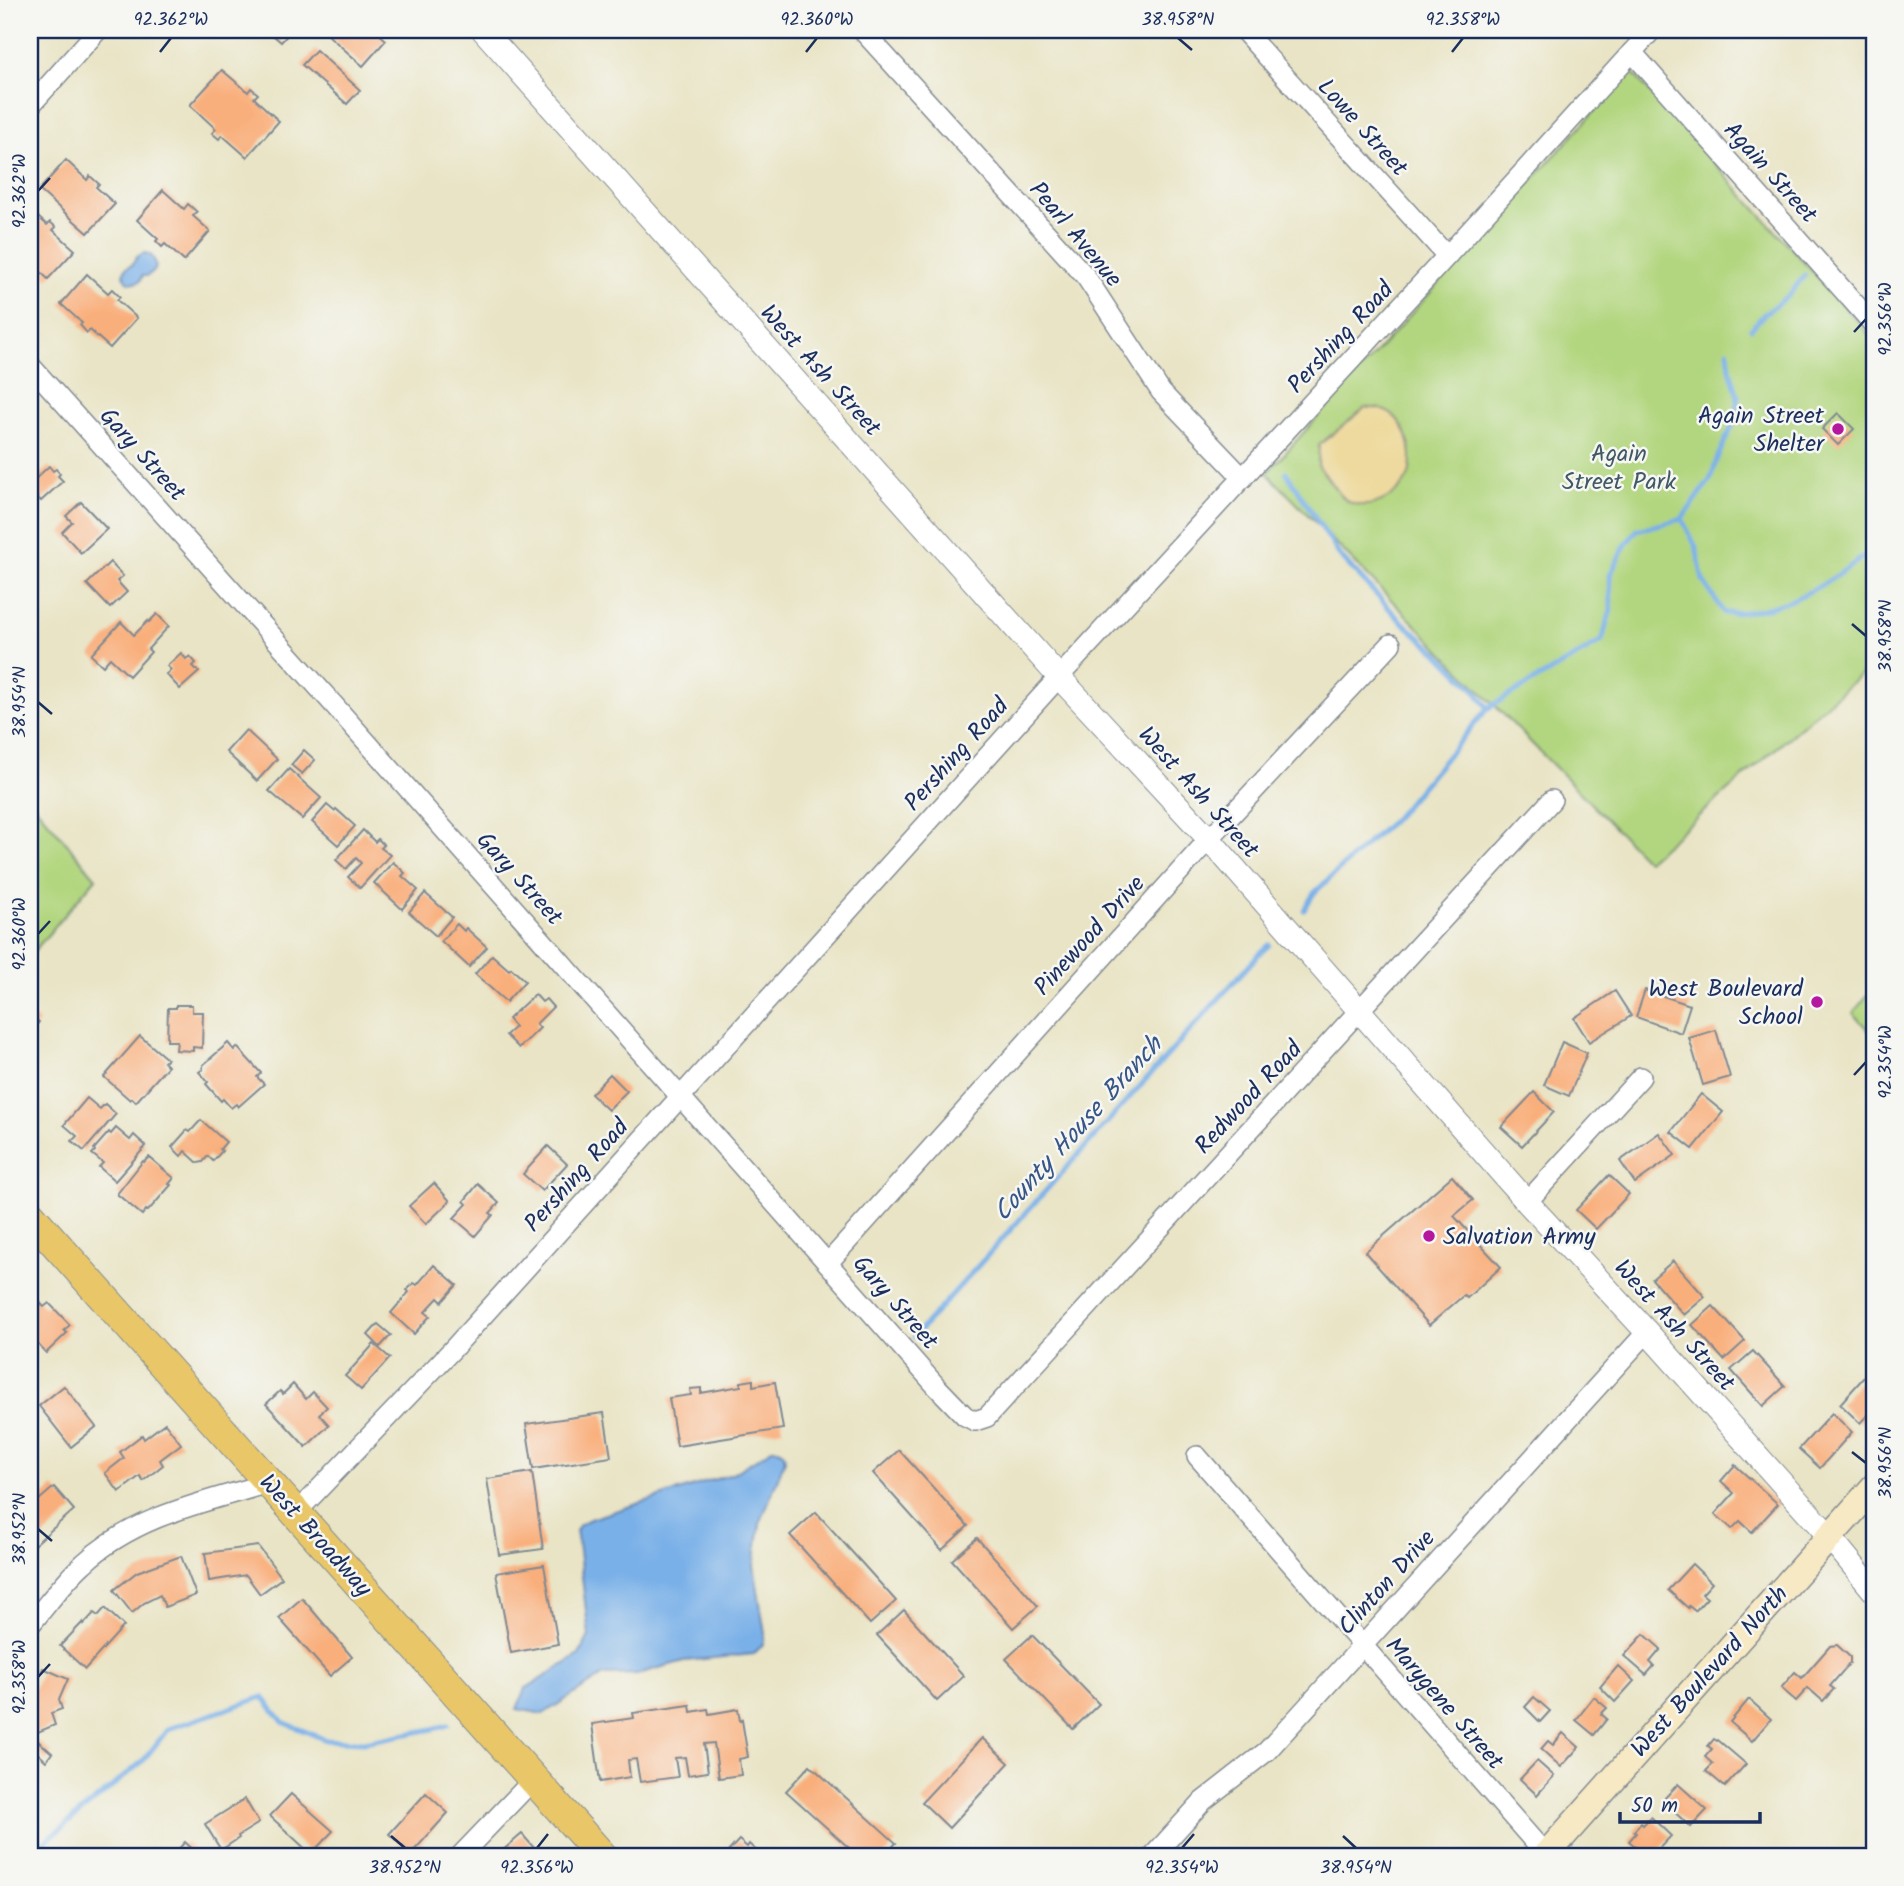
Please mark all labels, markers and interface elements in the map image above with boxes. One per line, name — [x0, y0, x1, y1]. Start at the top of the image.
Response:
text: 92.362°W — [134, 6, 208, 35]
text: 92.360°W — [781, 6, 853, 35]
text: 38.958°N — [1142, 6, 1214, 35]
text: 92.358°W — [1426, 6, 1500, 35]
street label: Lowe Street — [1307, 70, 1417, 187]
street label: Again Street — [1713, 113, 1827, 233]
text: 92.362°W — [6, 154, 35, 228]
street label: Pearl Avenue — [1018, 173, 1131, 297]
street label: Pershing Road — [1278, 272, 1405, 403]
text: 92.356°W — [1872, 282, 1901, 356]
street label: West Ash Street — [750, 296, 891, 447]
place label: Again Street Shelter — [1698, 397, 1826, 464]
street label: Gary Street — [89, 399, 196, 512]
marker: Again Street Shelter — [1830, 421, 1846, 437]
park label: Again Street Park — [1562, 435, 1677, 502]
text: 38.958°N — [1872, 600, 1901, 672]
text: 38.954°N — [6, 666, 35, 738]
street label: Pershing Road — [895, 688, 1020, 821]
street label: West Ash Street — [1128, 718, 1269, 869]
street label: Gary Street — [466, 823, 573, 936]
street label: Pinewood Drive — [1025, 866, 1156, 1005]
text: 92.360°W — [6, 898, 35, 970]
place label: West Boulevard School — [1649, 970, 1804, 1037]
marker: West Boulevard School — [1809, 994, 1825, 1010]
water label: County House Branch — [983, 1025, 1175, 1232]
text: 92.354°W — [1872, 1025, 1901, 1099]
street label: Redwood Road — [1186, 1031, 1313, 1164]
street label: Pershing Road — [515, 1109, 640, 1242]
place label: Salvation Army — [1443, 1218, 1596, 1257]
marker: Salvation Army — [1421, 1228, 1437, 1244]
street label: Gary Street — [842, 1247, 948, 1360]
street label: West Ash Street — [1604, 1251, 1745, 1402]
text: 38.956°N — [1872, 1427, 1901, 1499]
street label: West Broadway — [249, 1465, 382, 1607]
text: 38.952°N — [6, 1493, 35, 1565]
street label: Clinton Drive — [1329, 1521, 1446, 1645]
street label: West Boulevard North — [1622, 1577, 1799, 1767]
street label: Marygene Street — [1375, 1629, 1513, 1780]
text: 92.358°W — [6, 1640, 35, 1714]
scale bar — [1620, 1781, 1760, 1825]
text: 50 m — [1631, 1790, 1678, 1823]
text: 38.952°N — [369, 1854, 441, 1883]
text: 92.356°W — [500, 1854, 574, 1883]
text: 92.354°W — [1145, 1854, 1219, 1883]
text: 38.954°N — [1320, 1854, 1392, 1883]

